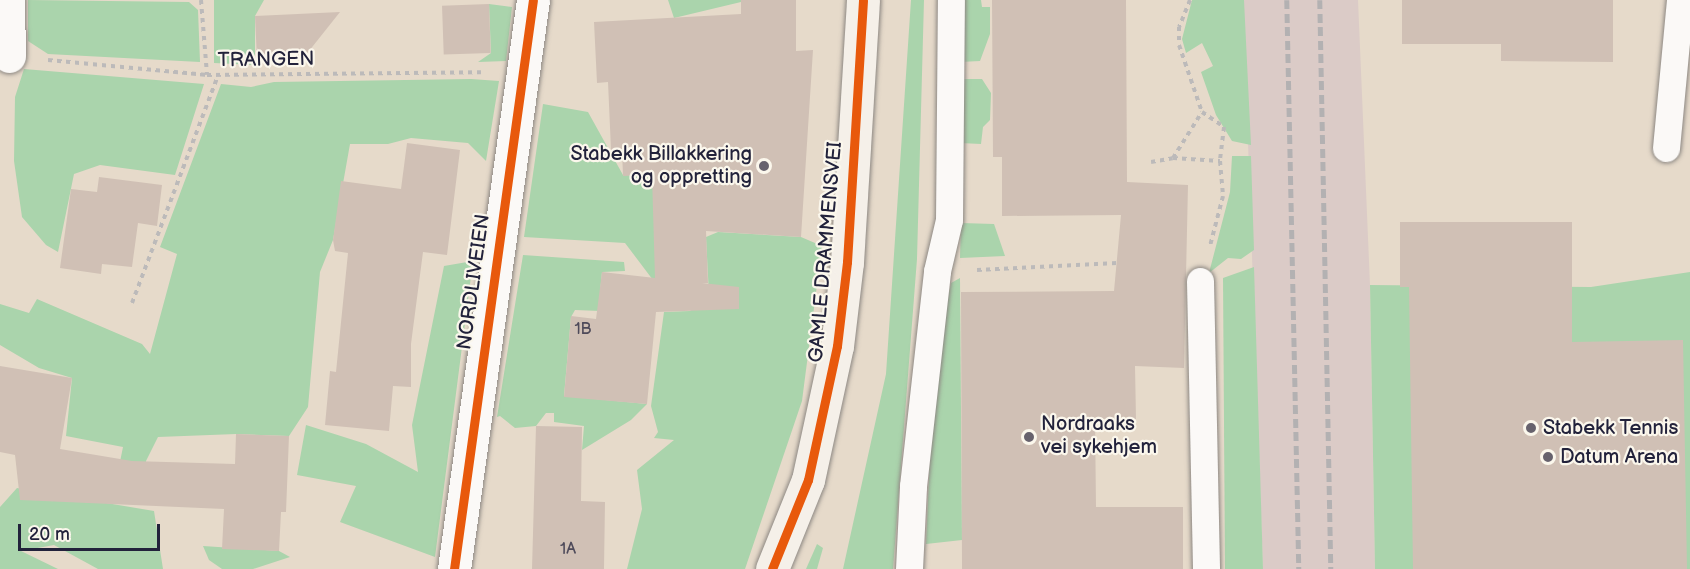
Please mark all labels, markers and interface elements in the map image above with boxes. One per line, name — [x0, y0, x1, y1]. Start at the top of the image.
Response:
street label: TRANGEN — [217, 47, 315, 73]
street label: GAMLE DRAMMENSVEI — [804, 140, 848, 364]
place label: Stabekk Billakkering og oppretting — [571, 142, 752, 189]
marker: Stabekk Billakkering og oppretting — [757, 159, 771, 173]
street label: NORDLIVEIEN — [453, 213, 495, 351]
house number: 1B — [574, 320, 592, 340]
place label: Nordraaks vei sykehjem — [1041, 413, 1157, 460]
place label: Stabekk Tennis — [1543, 416, 1679, 440]
marker: Stabekk Tennis — [1524, 421, 1538, 435]
marker: Nordraaks vei sykehjem — [1022, 430, 1036, 444]
place label: Datum Arena — [1560, 445, 1678, 469]
marker: Datum Arena — [1541, 450, 1555, 464]
scale bar — [21, 512, 164, 550]
text: 20 m — [29, 524, 70, 545]
house number: 1A — [560, 540, 576, 560]

